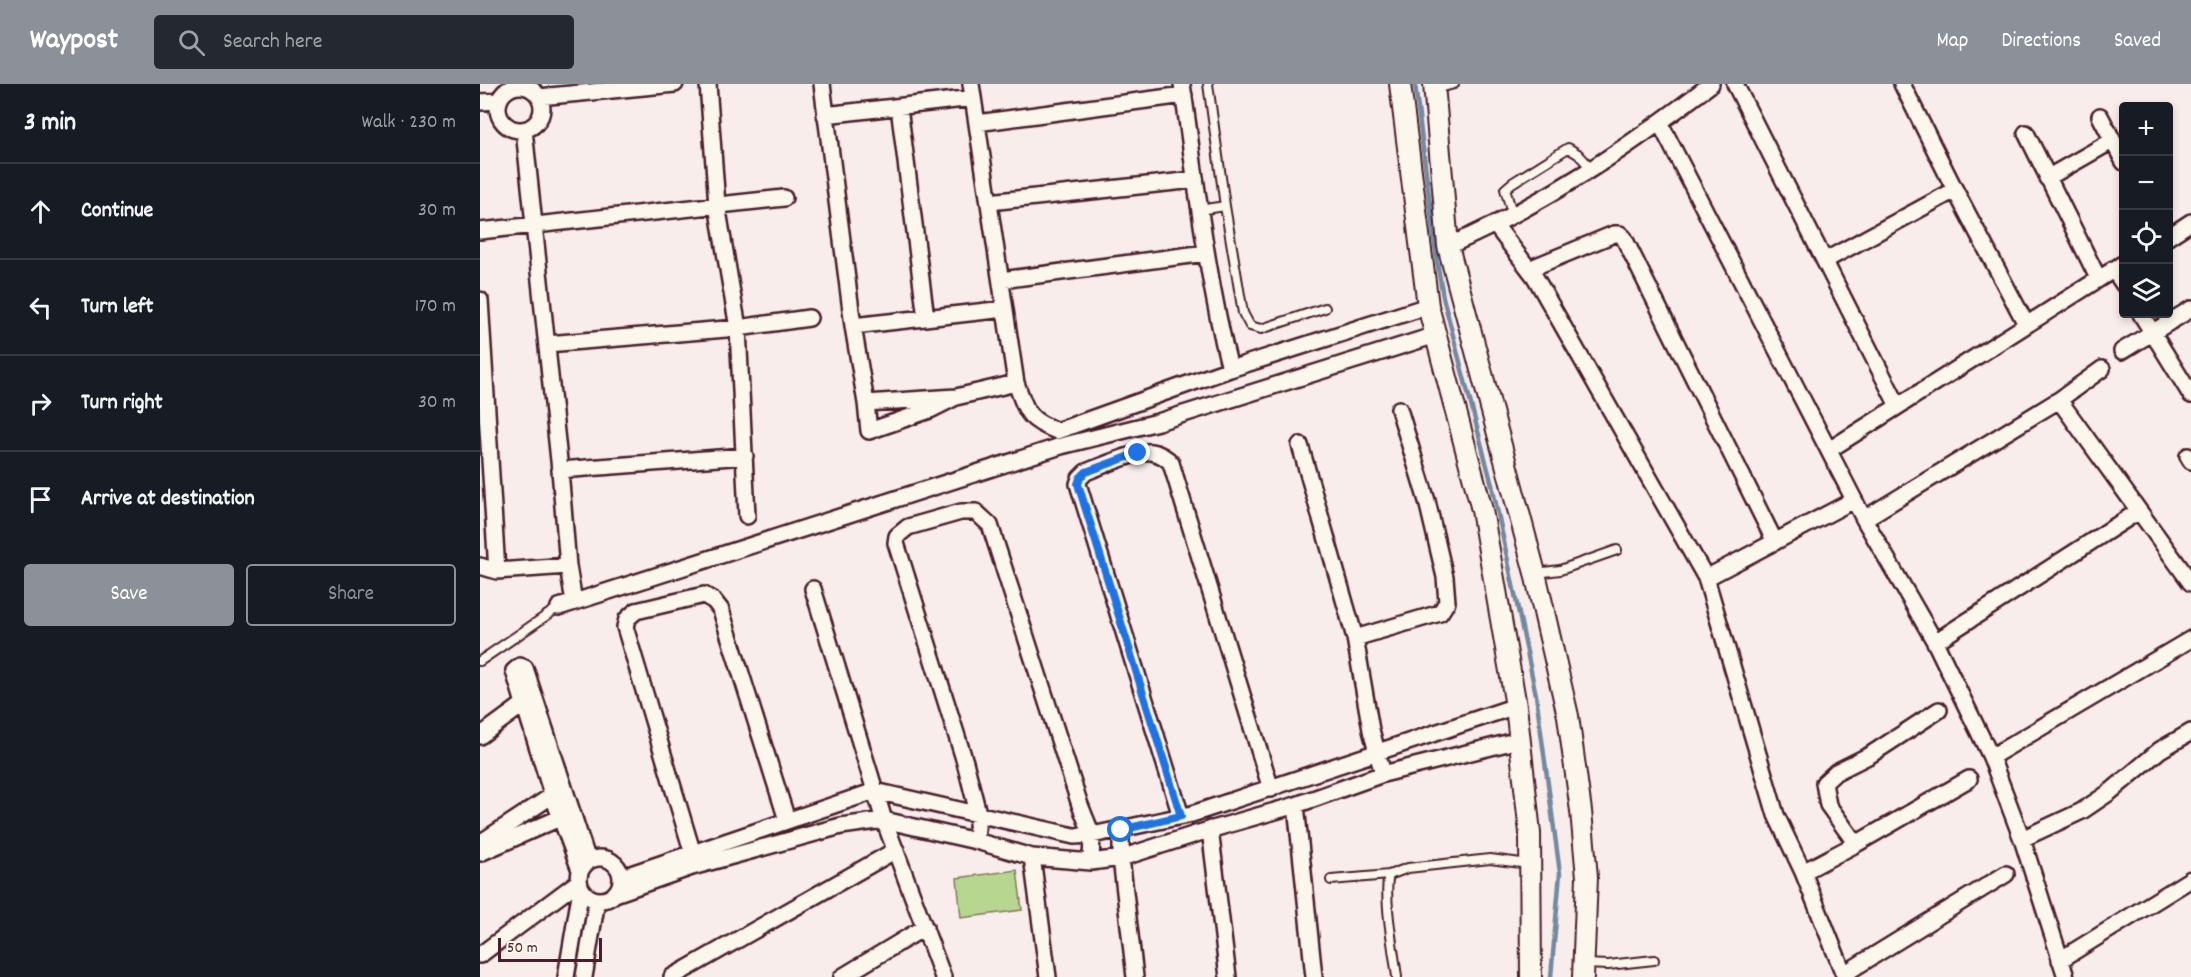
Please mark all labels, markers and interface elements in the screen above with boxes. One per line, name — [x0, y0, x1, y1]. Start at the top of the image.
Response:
search box — [154, 15, 574, 69]
text: Waypost — [30, 22, 118, 62]
icon: search — [175, 26, 208, 59]
text: Search here — [223, 27, 322, 58]
text: Map — [1937, 27, 1968, 57]
text: Directions — [2001, 27, 2081, 57]
text: Saved — [2114, 27, 2161, 57]
map controls — [2119, 102, 2173, 318]
button: + — [2119, 102, 2173, 156]
text: 3 min — [24, 105, 76, 142]
text: Walk · 230 m — [362, 109, 456, 137]
button: − — [2119, 156, 2173, 210]
icon: ahead — [24, 195, 57, 228]
text: Continue — [81, 196, 153, 227]
text: 30 m — [418, 197, 456, 225]
button: locate — [2119, 210, 2173, 264]
button: layers — [2119, 264, 2173, 318]
icon: left — [24, 291, 57, 324]
text: Turn left — [81, 292, 153, 323]
text: 170 m — [415, 293, 456, 321]
icon: right — [24, 387, 57, 420]
text: Turn right — [81, 388, 163, 419]
text: 30 m — [418, 389, 456, 417]
route end — [1124, 439, 1150, 465]
icon: arrive — [24, 483, 57, 516]
text: Arrive at destination — [81, 484, 255, 515]
button: Save — [24, 564, 234, 626]
button: Share — [246, 564, 456, 626]
route start — [1107, 816, 1133, 842]
scale bar — [498, 935, 602, 962]
text: 50 m — [507, 937, 538, 960]

